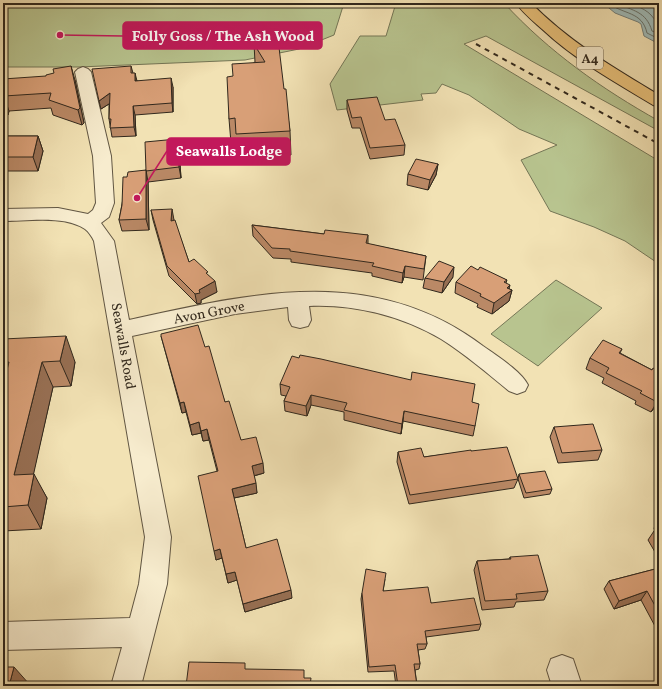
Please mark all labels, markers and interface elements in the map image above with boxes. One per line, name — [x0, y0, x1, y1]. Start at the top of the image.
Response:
callout: Folly Goss / The Ash Wood — [123, 22, 322, 49]
text: Folly Goss / The Ash Wood — [132, 27, 314, 48]
road number: A4 — [577, 47, 603, 69]
callout: Seawalls Lodge — [167, 138, 290, 165]
text: Seawalls Lodge — [176, 142, 283, 163]
street label: Avon Grove — [172, 297, 247, 330]
street label: Seawalls Road — [106, 302, 139, 391]

